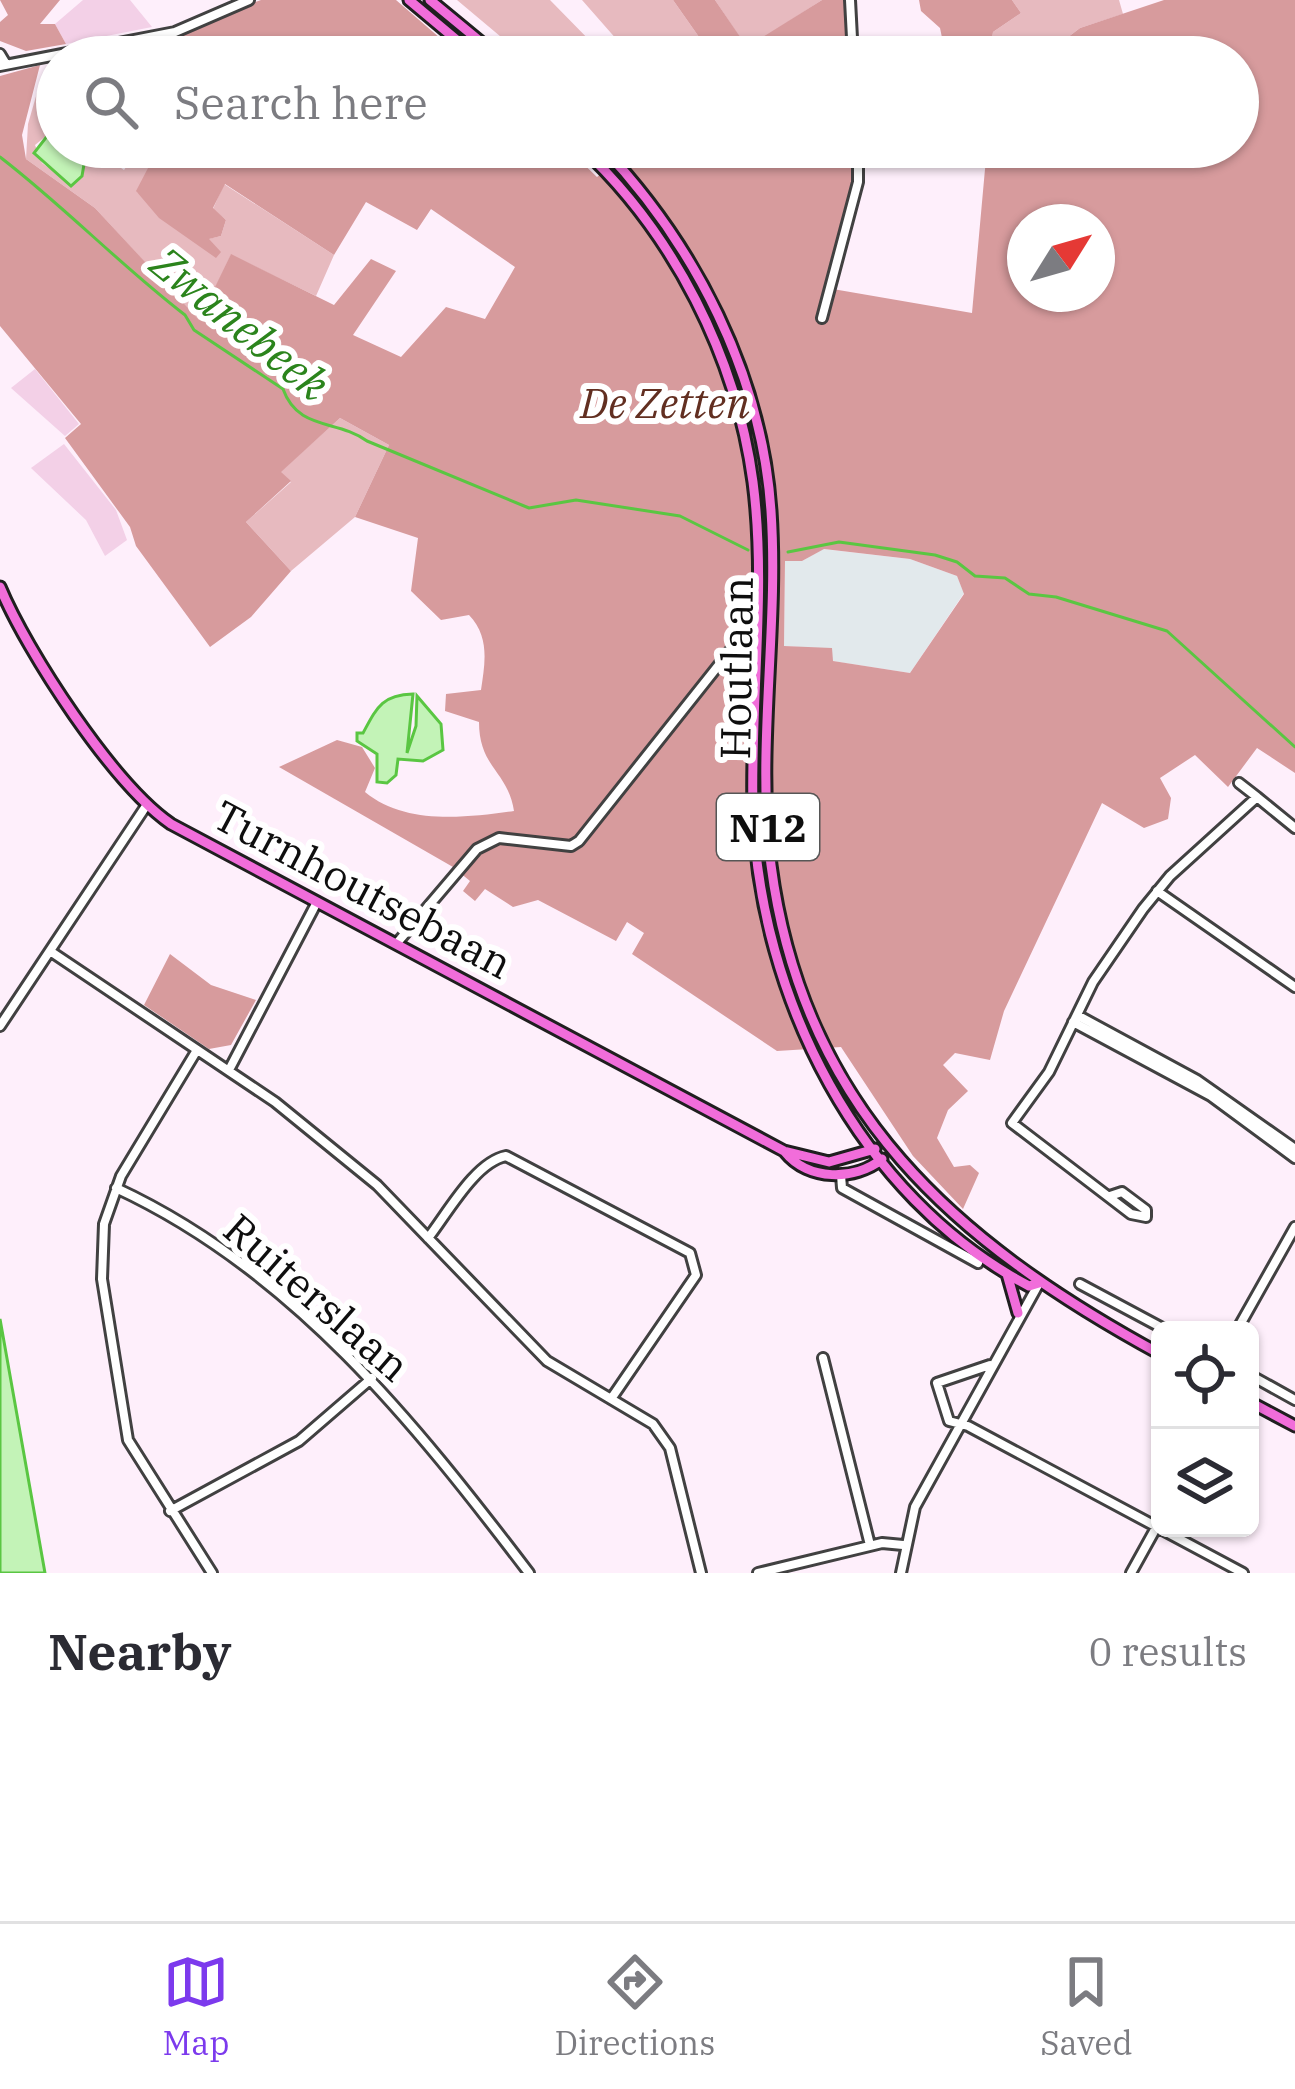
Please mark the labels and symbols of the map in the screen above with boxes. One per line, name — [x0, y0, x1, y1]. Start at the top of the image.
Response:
north arrow — [1007, 204, 1115, 312]
water label: Zwanebeek — [139, 233, 342, 413]
park label: De Zetten — [579, 375, 750, 430]
street label: Houtlaan — [707, 576, 765, 760]
street label: Turnhoutsebaan — [204, 787, 522, 991]
road number: N12 — [717, 794, 819, 860]
street label: Ruiterslaan — [213, 1201, 421, 1393]

